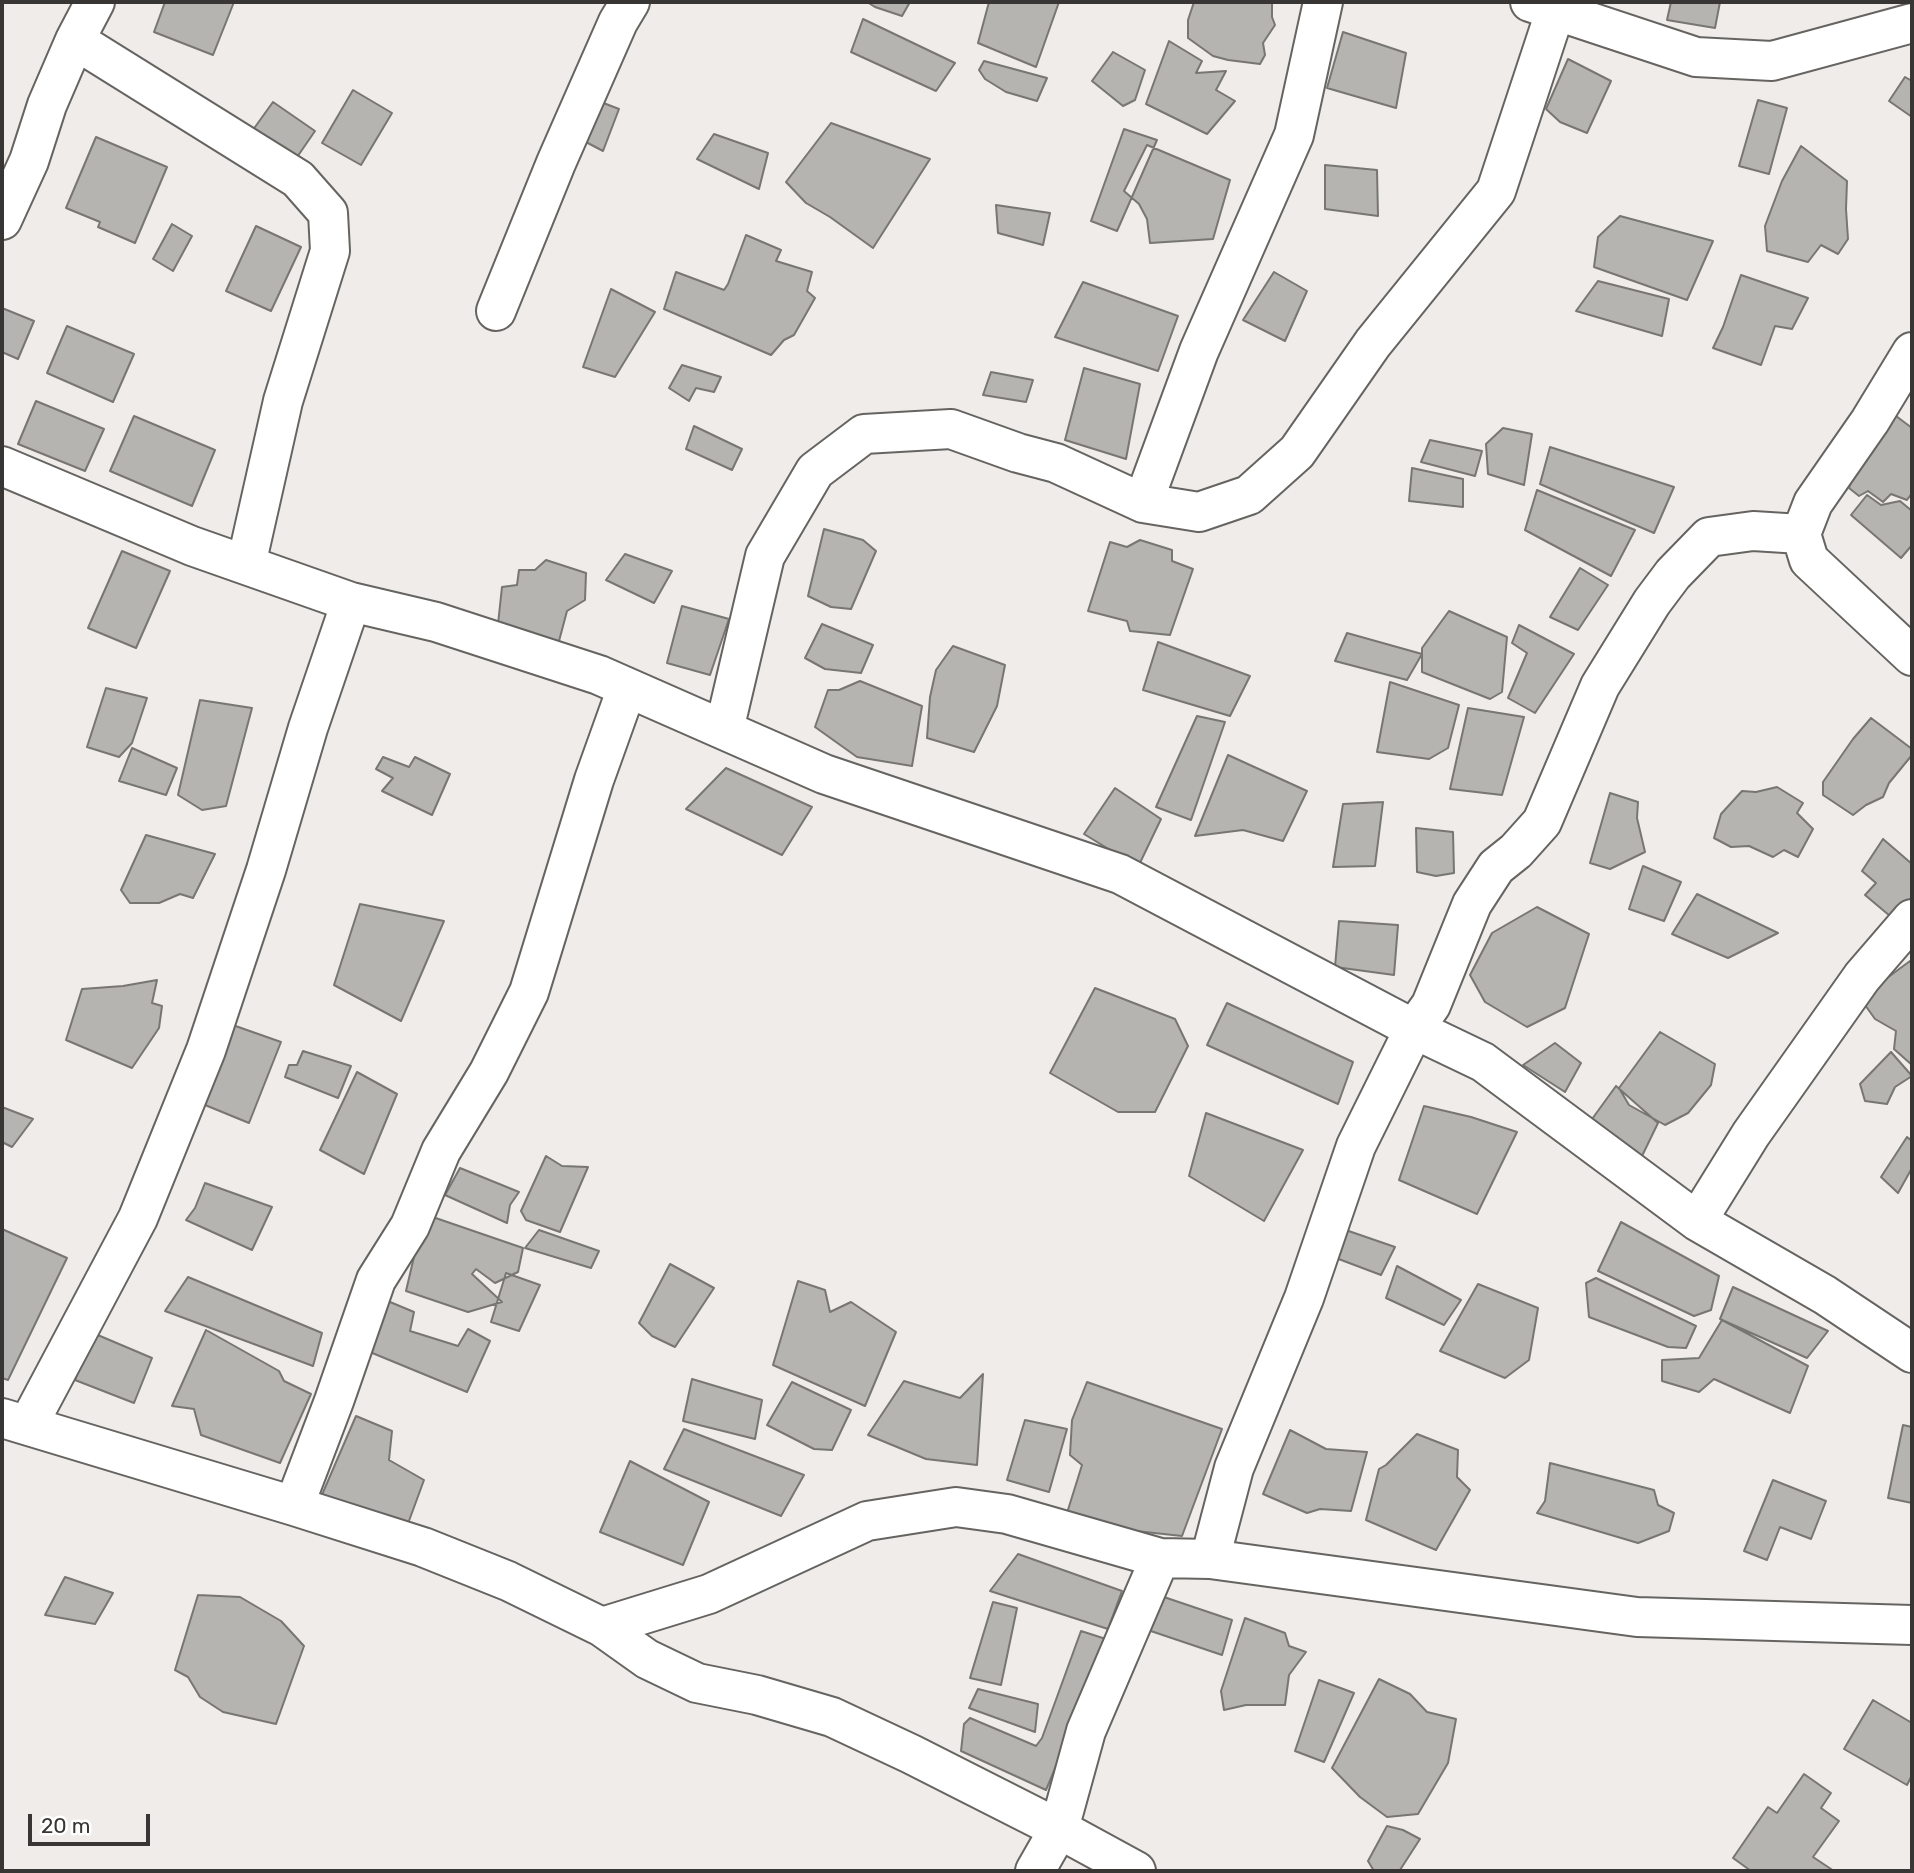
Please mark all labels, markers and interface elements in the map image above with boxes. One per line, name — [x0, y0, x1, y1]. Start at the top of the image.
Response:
scale bar — [32, 1800, 154, 1844]
text: 20 m — [41, 1813, 90, 1838]

